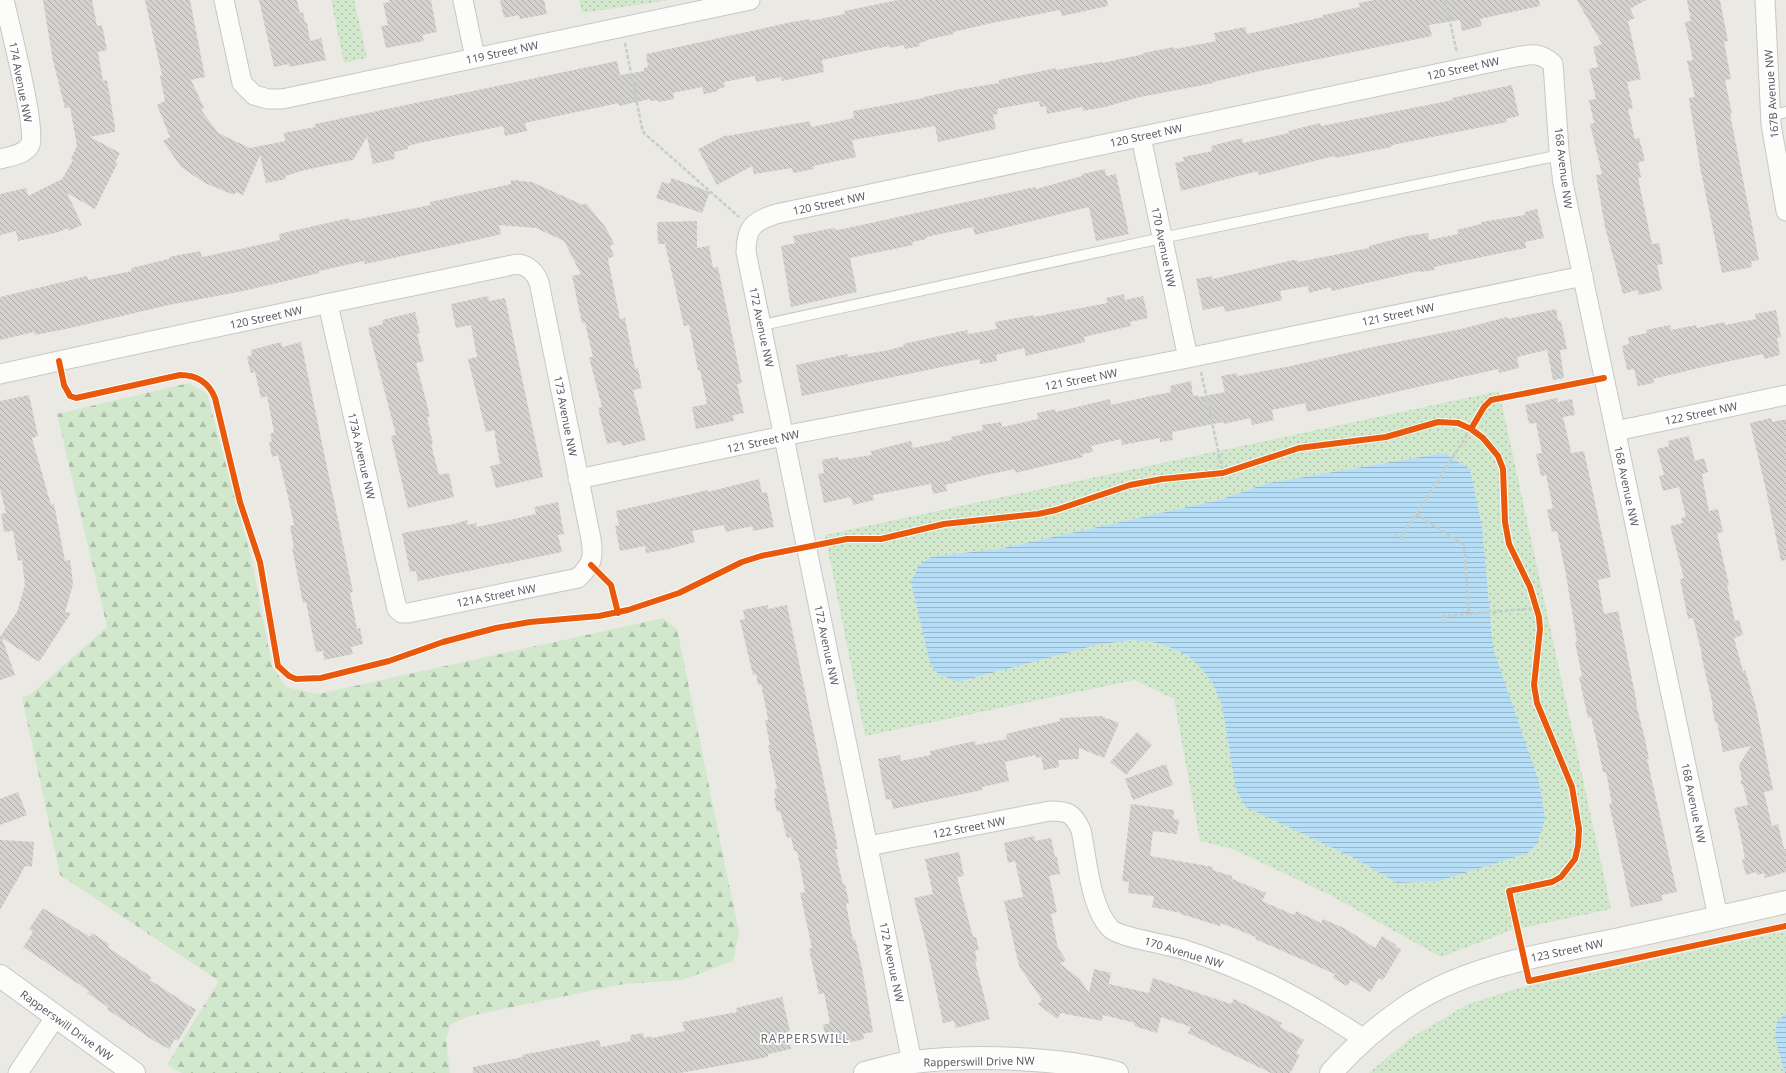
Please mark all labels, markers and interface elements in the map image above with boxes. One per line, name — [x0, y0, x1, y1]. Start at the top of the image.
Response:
street label: 119 Street NW — [464, 37, 540, 67]
street label: 174 Avenue NW — [6, 40, 36, 124]
street label: 167B Avenue NW — [1760, 48, 1782, 139]
street label: 120 Street NW — [1425, 53, 1501, 83]
street label: 120 Street NW — [1108, 120, 1184, 150]
street label: 168 Avenue NW — [1552, 126, 1577, 210]
street label: 120 Street NW — [791, 188, 867, 218]
street label: 170 Avenue NW — [1148, 205, 1180, 289]
street label: 172 Avenue NW — [746, 285, 778, 369]
street label: 121 Street NW — [1360, 299, 1436, 329]
street label: 120 Street NW — [228, 302, 304, 332]
street label: 121 Street NW — [1043, 364, 1119, 393]
street label: 173 Avenue NW — [551, 374, 581, 458]
street label: 122 Street NW — [1663, 398, 1739, 428]
street label: 173A Avenue NW — [345, 411, 379, 502]
street label: 121 Street NW — [725, 426, 801, 456]
street label: 168 Avenue NW — [1611, 444, 1643, 528]
street label: 121A Street NW — [455, 580, 538, 610]
street label: 172 Avenue NW — [811, 603, 843, 687]
street label: 168 Avenue NW — [1678, 761, 1710, 845]
street label: 122 Street NW — [931, 812, 1007, 841]
street label: 172 Avenue NW — [876, 920, 908, 1004]
street label: 170 Avenue NW — [1143, 933, 1226, 971]
street label: 123 Street NW — [1529, 935, 1605, 965]
street label: Rapperswill Drive NW — [18, 986, 117, 1064]
district label: RAPPERSWILL — [760, 1030, 850, 1047]
street label: Rapperswill Drive NW — [923, 1053, 1036, 1069]

